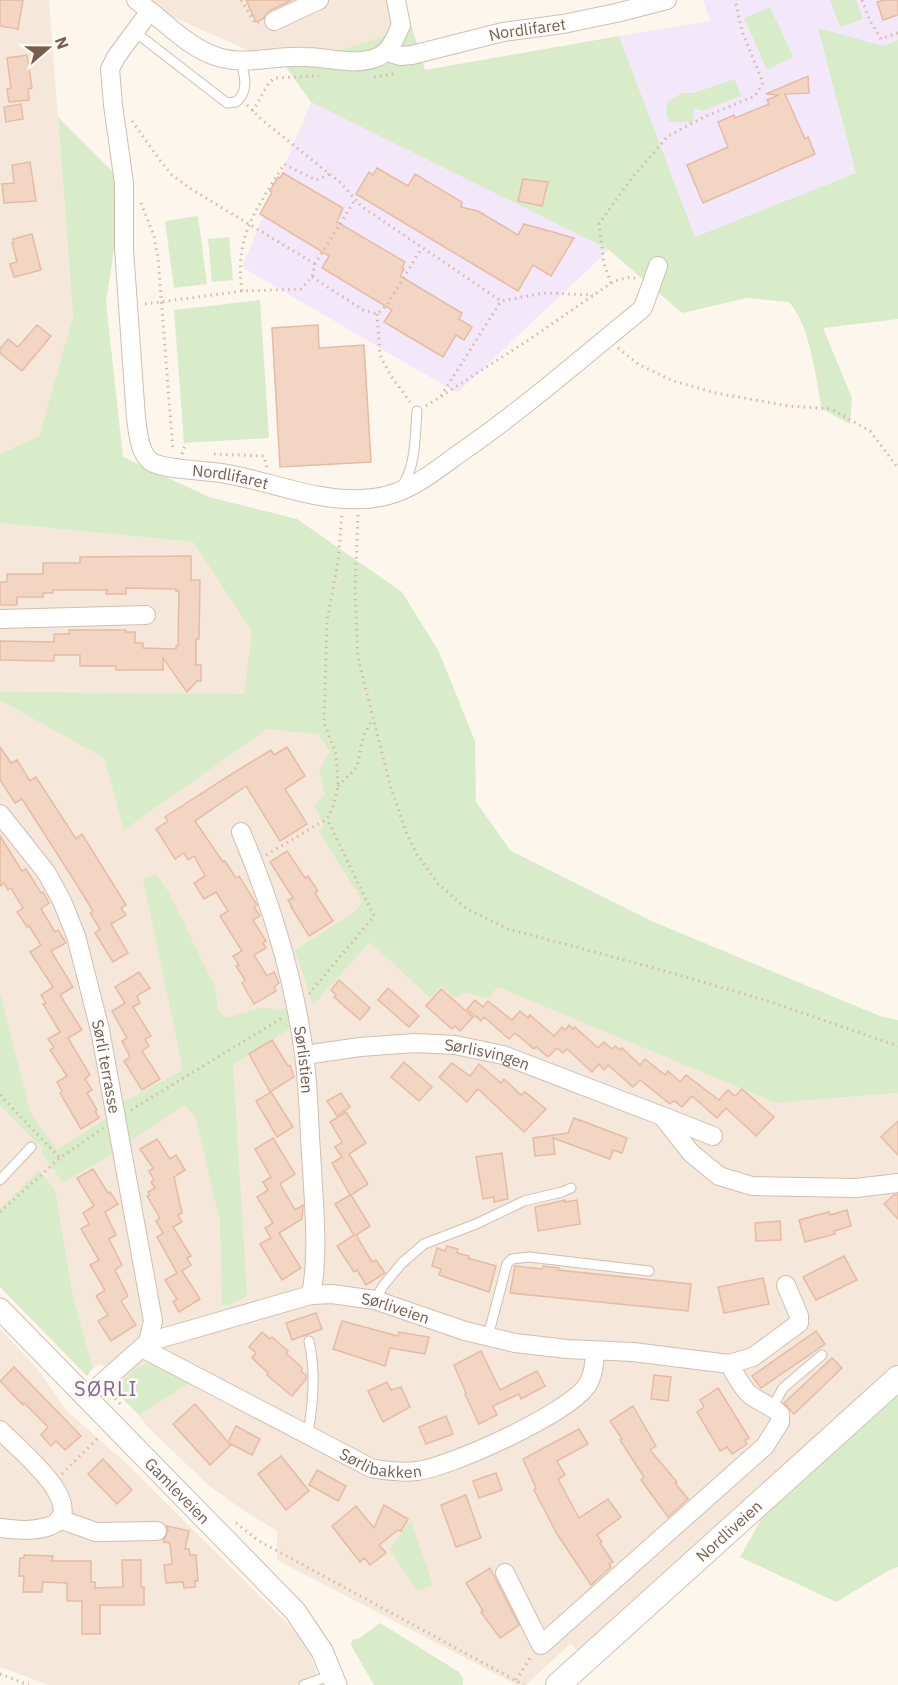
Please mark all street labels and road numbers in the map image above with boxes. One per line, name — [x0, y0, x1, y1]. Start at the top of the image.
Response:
street label: Nordlifaret — [487, 14, 567, 45]
street label: Nordlifaret — [191, 460, 271, 493]
street label: Sørli terrasse — [88, 1017, 125, 1115]
street label: Sørlistien — [290, 1024, 318, 1094]
street label: Sørlisvingen — [444, 1034, 533, 1074]
street label: Sørliveien — [360, 1288, 432, 1328]
street label: Sørlibakken — [336, 1443, 423, 1482]
street label: Gamleveien — [141, 1453, 214, 1528]
street label: Nordliveien — [692, 1496, 766, 1566]

